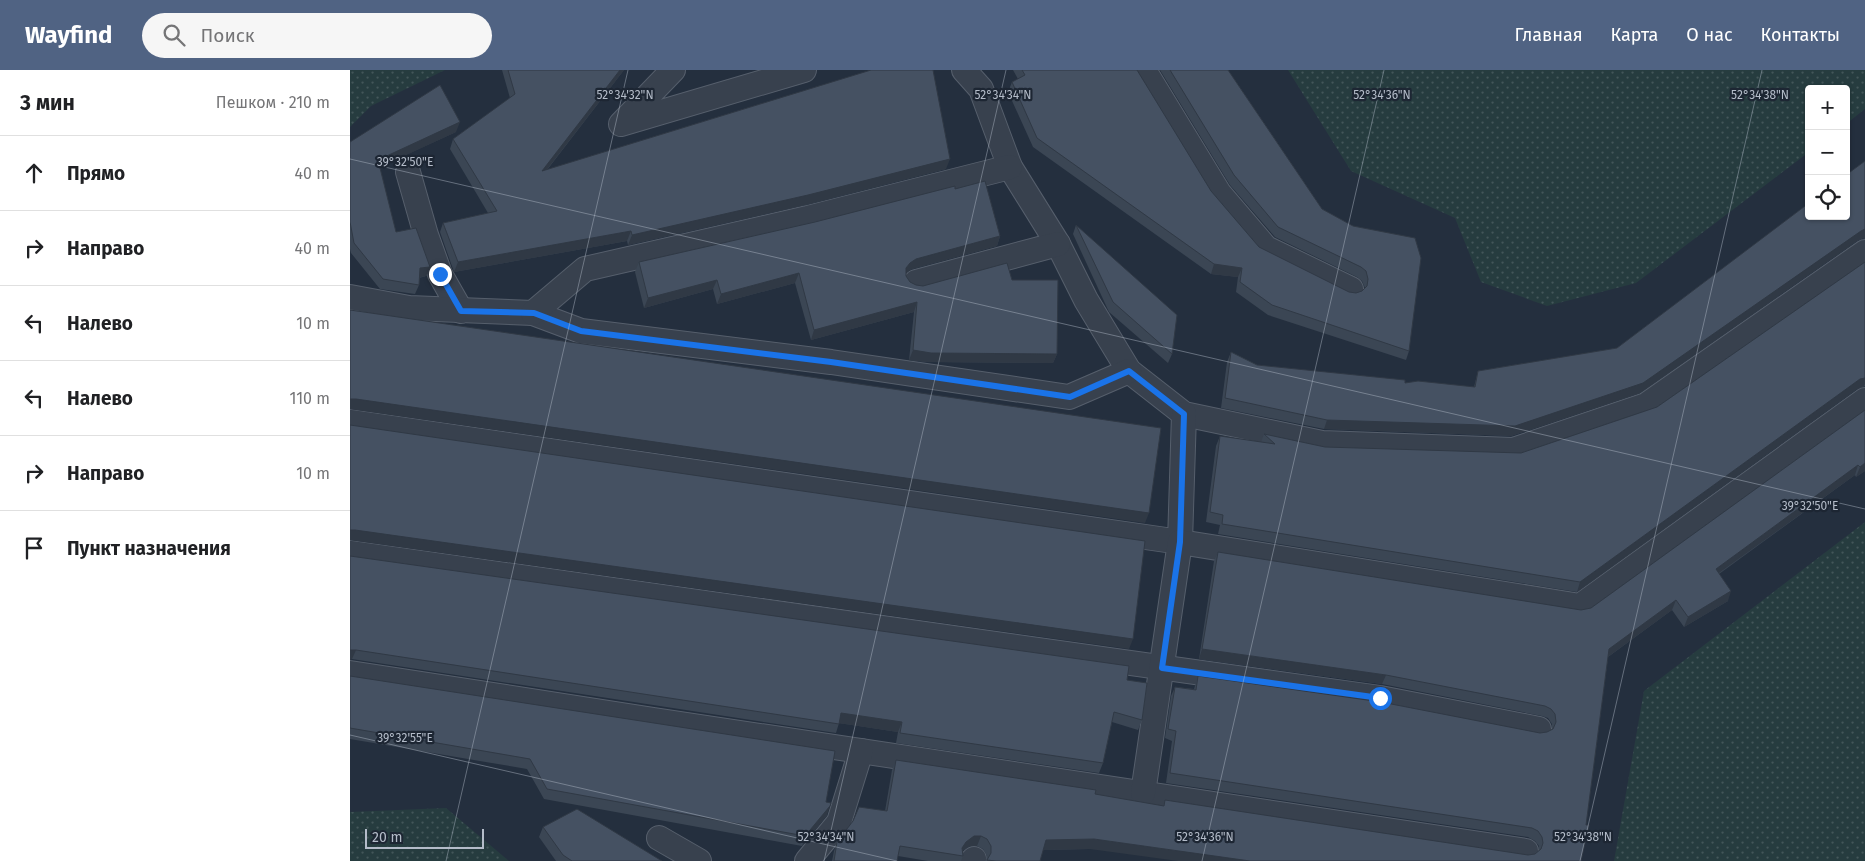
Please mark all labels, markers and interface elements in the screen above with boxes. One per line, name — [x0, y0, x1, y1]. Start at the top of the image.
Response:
search box — [142, 13, 492, 58]
text: Wayfind — [25, 21, 112, 49]
icon: search — [160, 21, 188, 49]
text: Поиск — [200, 24, 255, 47]
text: Главная — [1515, 24, 1583, 46]
text: Карта — [1611, 24, 1658, 46]
text: О нас — [1686, 24, 1733, 46]
text: Контакты — [1761, 24, 1840, 46]
map controls — [1805, 85, 1850, 220]
button: + — [1805, 85, 1850, 130]
text: 52°34'32"N — [596, 88, 654, 102]
text: 52°34'34"N — [974, 88, 1032, 102]
text: 52°34'36"N — [1353, 88, 1411, 102]
text: 52°34'38"N — [1731, 88, 1789, 102]
text: 3 мин — [20, 90, 75, 116]
text: Пешком · 210 m — [216, 93, 330, 112]
button: − — [1805, 130, 1850, 175]
text: 39°32'50"E — [377, 155, 433, 169]
icon: ahead — [20, 159, 48, 187]
text: Прямо — [67, 162, 125, 185]
text: 40 m — [295, 164, 330, 183]
button: locate — [1805, 175, 1850, 220]
icon: right — [20, 234, 48, 262]
text: Направо — [67, 237, 144, 260]
text: 40 m — [295, 239, 330, 258]
route end — [429, 263, 452, 286]
icon: left — [20, 309, 48, 337]
text: Налево — [67, 312, 133, 335]
text: 10 m — [296, 314, 330, 333]
icon: left — [20, 384, 48, 412]
text: Налево — [67, 387, 133, 410]
text: 110 m — [289, 389, 330, 408]
icon: right — [20, 459, 48, 487]
text: Направо — [67, 462, 144, 485]
text: 10 m — [296, 464, 330, 483]
text: 39°32'50"E — [1782, 499, 1838, 513]
icon: arrive — [20, 534, 48, 562]
text: Пункт назначения — [67, 537, 231, 560]
route start — [1369, 687, 1392, 710]
text: 39°32'55"E — [377, 731, 433, 745]
scale bar — [365, 826, 484, 849]
text: 20 m — [372, 829, 402, 846]
text: 52°34'34"N — [797, 830, 855, 844]
text: 52°34'36"N — [1176, 830, 1234, 844]
text: 52°34'38"N — [1554, 830, 1612, 844]

